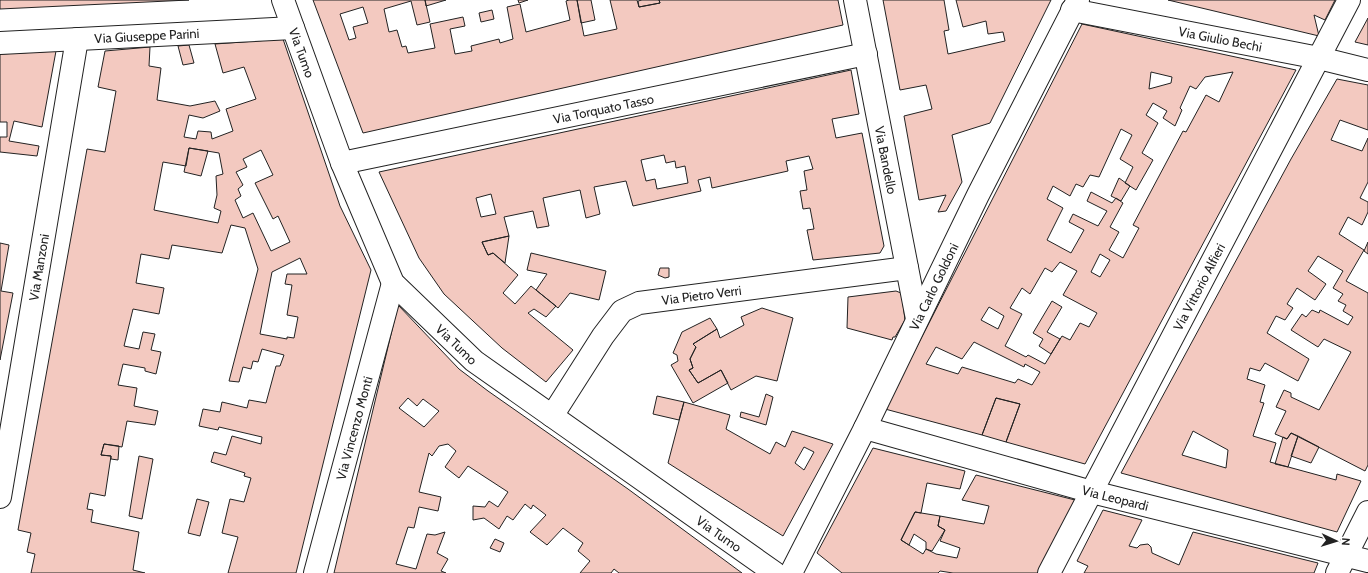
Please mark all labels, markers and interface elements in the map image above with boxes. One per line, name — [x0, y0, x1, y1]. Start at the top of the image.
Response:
street label: Via Giulio Bechi — [1177, 23, 1263, 55]
street label: Via Giuseppe Parini — [94, 25, 200, 46]
street label: Via Tumo — [286, 26, 318, 80]
street label: Via Torquato Tasso — [552, 90, 655, 127]
street label: Via Bandello — [872, 125, 901, 195]
street label: Via Manzoni — [25, 233, 52, 302]
street label: Via Carlo Goldoni — [906, 240, 962, 333]
street label: Via Vittorio Alfieri — [1169, 241, 1228, 333]
street label: Via Pietro Verri — [660, 282, 742, 308]
street label: Via Tumo — [432, 321, 481, 368]
street label: Via Vincenzo Monti — [332, 375, 376, 482]
street label: Via Leopardi — [1080, 482, 1150, 514]
street label: Via Tumo — [693, 512, 745, 555]
north arrow — [1316, 521, 1356, 561]
text: N — [1339, 537, 1353, 546]

